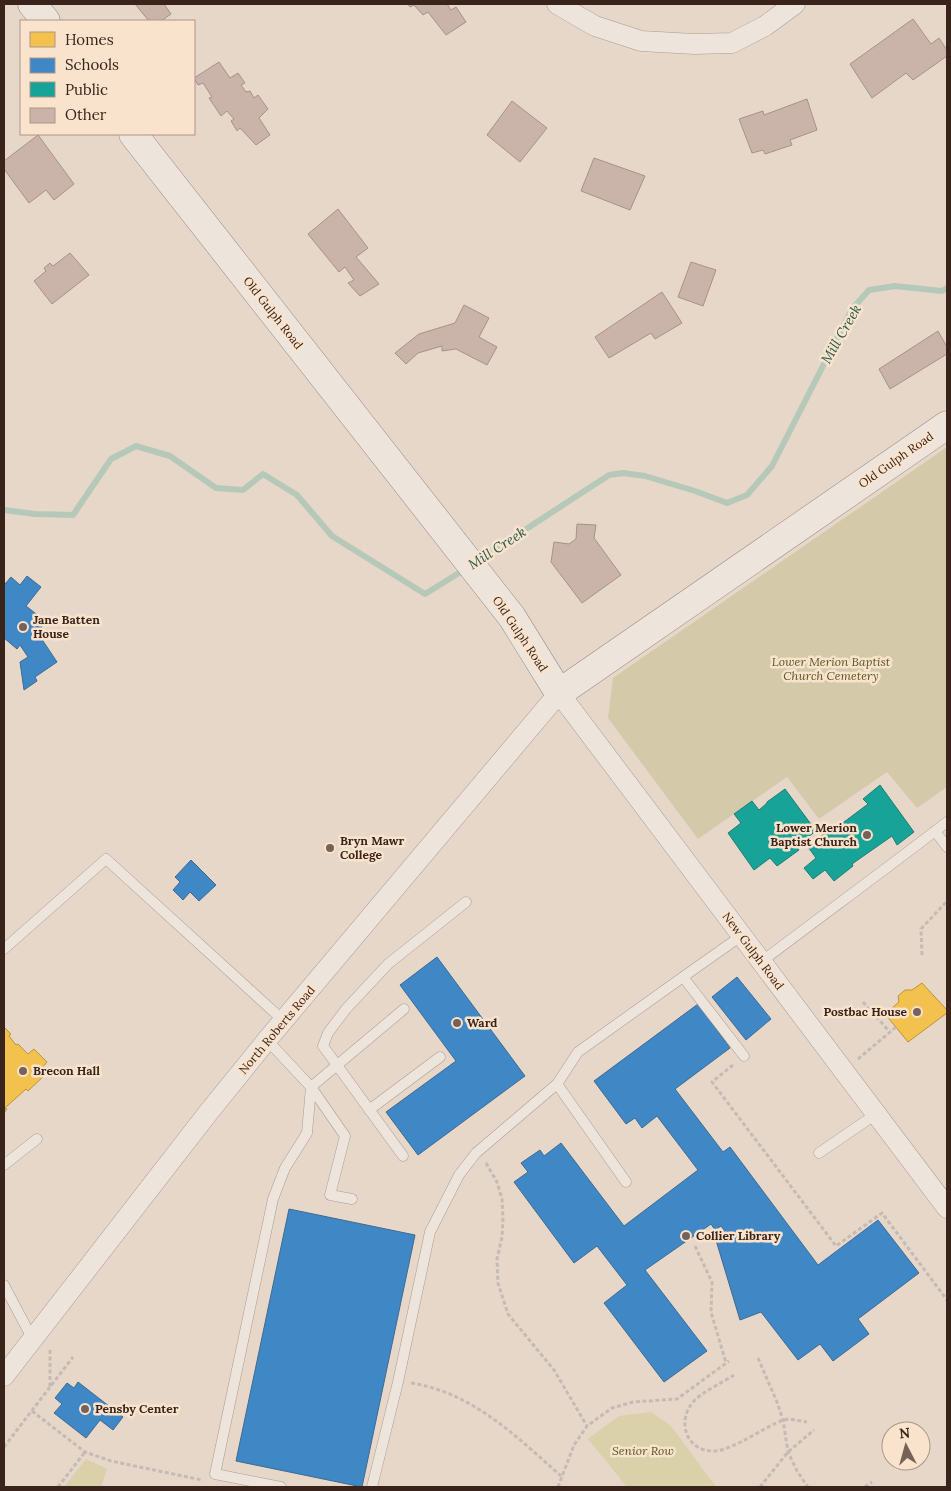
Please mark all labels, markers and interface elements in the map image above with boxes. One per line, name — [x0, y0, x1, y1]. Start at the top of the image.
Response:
legend — [20, 20, 195, 135]
text: Homes — [65, 30, 114, 49]
text: Schools — [65, 55, 119, 74]
text: Public — [65, 80, 108, 99]
text: Other — [65, 105, 107, 124]
street label: Old Gulph Road — [240, 273, 306, 352]
water label: Mill Creek — [817, 301, 865, 367]
street label: Old Gulph Road — [855, 428, 936, 491]
water label: Mill Creek — [465, 523, 529, 573]
street label: Old Gulph Road — [490, 593, 551, 674]
place label: Jane Batten House — [33, 612, 100, 641]
marker: Jane Batten House — [17, 621, 29, 633]
park label: Lower Merion Baptist Church Cemetery — [772, 654, 891, 683]
place label: Lower Merion Baptist Church — [770, 820, 858, 849]
marker: Lower Merion Baptist Church — [861, 829, 873, 841]
place label: Bryn Mawr College — [340, 833, 405, 862]
marker: Bryn Mawr College — [324, 842, 336, 854]
street label: New Gulph Road — [719, 909, 787, 992]
street label: North Roberts Road — [235, 982, 318, 1077]
place label: Postbac House — [824, 1004, 908, 1019]
marker: Postbac House — [911, 1006, 923, 1018]
place label: Ward — [467, 1015, 497, 1030]
marker: Ward — [451, 1017, 463, 1029]
place label: Brecon Hall — [33, 1063, 100, 1078]
marker: Brecon Hall — [17, 1065, 29, 1077]
place label: Collier Library — [696, 1228, 781, 1243]
marker: Collier Library — [680, 1230, 692, 1242]
place label: Pensby Center — [95, 1401, 179, 1416]
marker: Pensby Center — [79, 1403, 91, 1415]
north arrow — [881, 1421, 931, 1471]
text: N — [898, 1424, 911, 1443]
park label: Senior Row — [612, 1443, 674, 1458]

